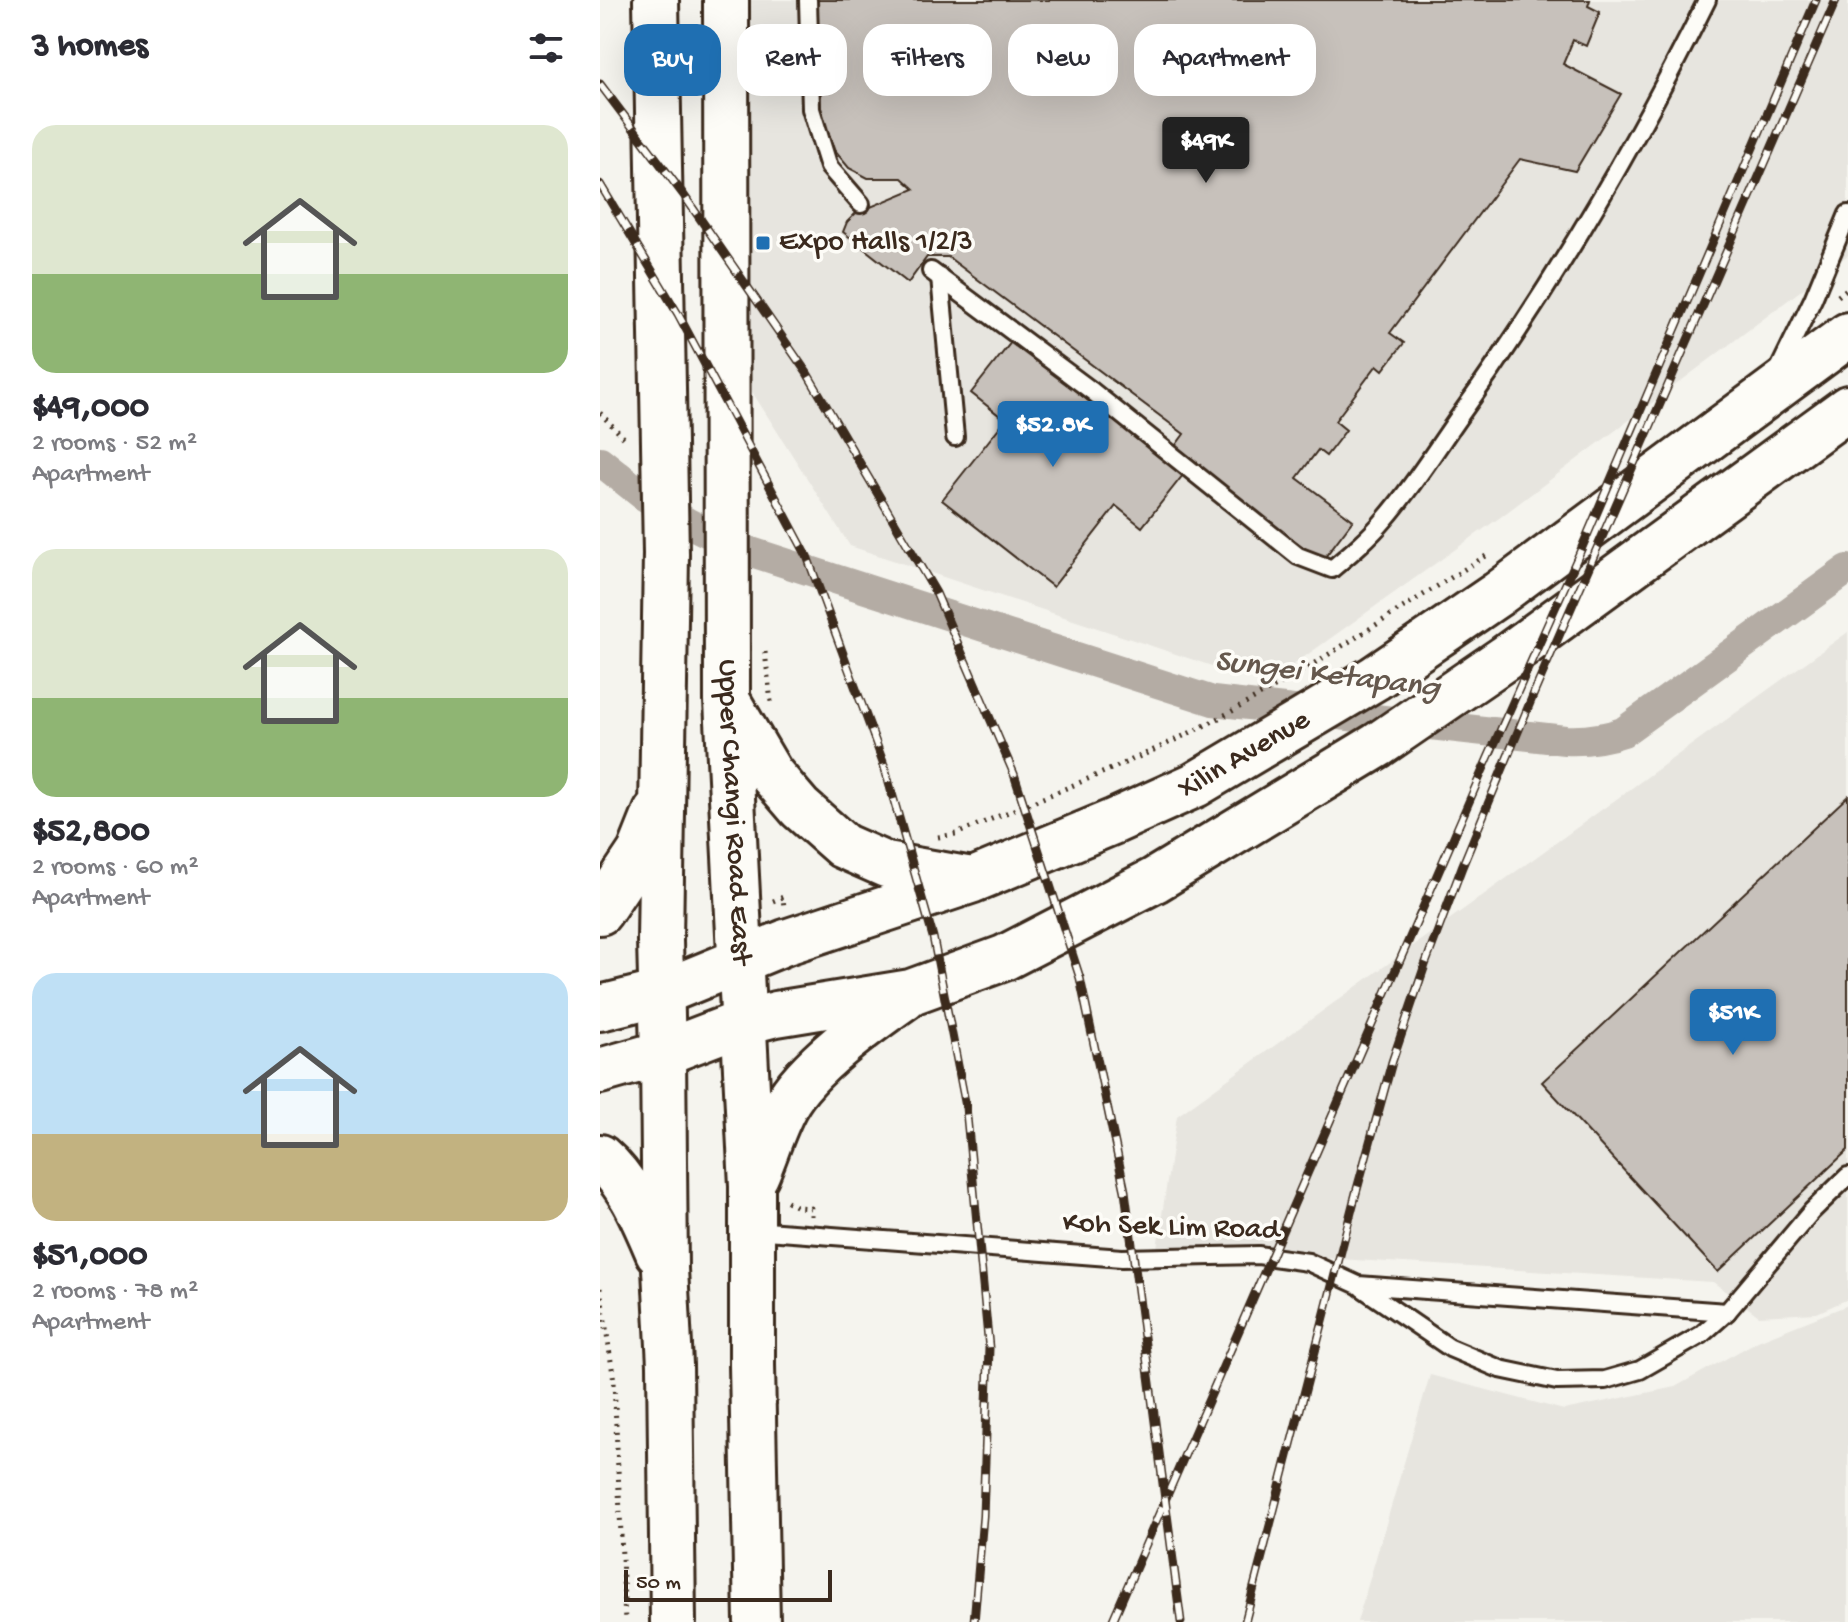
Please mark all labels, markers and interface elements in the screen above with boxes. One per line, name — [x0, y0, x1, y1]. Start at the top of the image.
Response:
chip: Buy — [624, 24, 721, 96]
chip: Rent — [737, 24, 847, 96]
chip: Filters — [863, 24, 992, 96]
chip: New — [1008, 24, 1118, 96]
chip: Apartment — [1134, 24, 1316, 96]
icon: filters — [524, 26, 568, 70]
text: 3 homes — [32, 28, 148, 68]
pin: $49K — [1159, 117, 1253, 185]
text: $49K — [1180, 127, 1232, 158]
icon: home — [228, 177, 372, 321]
place label: Expo Halls 1/2/3 — [779, 226, 973, 261]
marker: Expo Halls 1/2/3 — [754, 234, 772, 252]
text: $49,000 — [32, 389, 149, 429]
pin: $52.8K — [988, 401, 1118, 469]
text: $52.8K — [1016, 411, 1090, 442]
text: 2 rooms · 52 m² — [32, 429, 197, 460]
text: Apartment — [32, 460, 149, 491]
icon: home — [228, 601, 372, 745]
water label: Sungei Ketapang — [1212, 643, 1443, 709]
street label: Upper Changi Road East — [709, 659, 758, 968]
street label: Xilin Avenue — [1172, 703, 1317, 808]
text: $52,800 — [32, 813, 150, 853]
text: 2 rooms · 60 m² — [32, 853, 198, 884]
text: Apartment — [32, 884, 149, 915]
pin: $51K — [1686, 989, 1780, 1057]
text: $51K — [1708, 999, 1758, 1030]
icon: home — [228, 1025, 372, 1169]
street label: Koh Sek Lim Road — [1062, 1207, 1282, 1249]
text: $51,000 — [32, 1237, 147, 1277]
text: 2 rooms · 78 m² — [32, 1277, 198, 1308]
text: Apartment — [32, 1308, 149, 1339]
scale bar — [624, 1566, 832, 1602]
text: 50 m — [636, 1571, 681, 1597]

